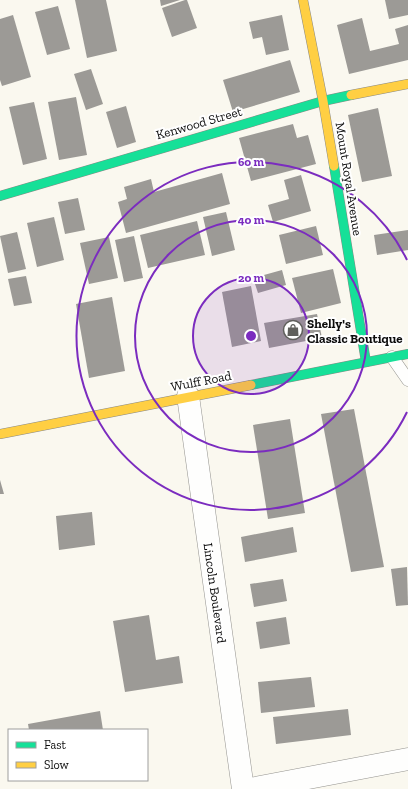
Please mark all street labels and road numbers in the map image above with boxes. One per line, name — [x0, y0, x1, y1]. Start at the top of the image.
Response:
street label: Kenwood Street — [154, 103, 244, 142]
street label: Mount Royal Avenue — [333, 121, 365, 237]
street label: Wulff Road — [169, 368, 233, 394]
street label: Lincoln Boulevard — [201, 542, 229, 644]

